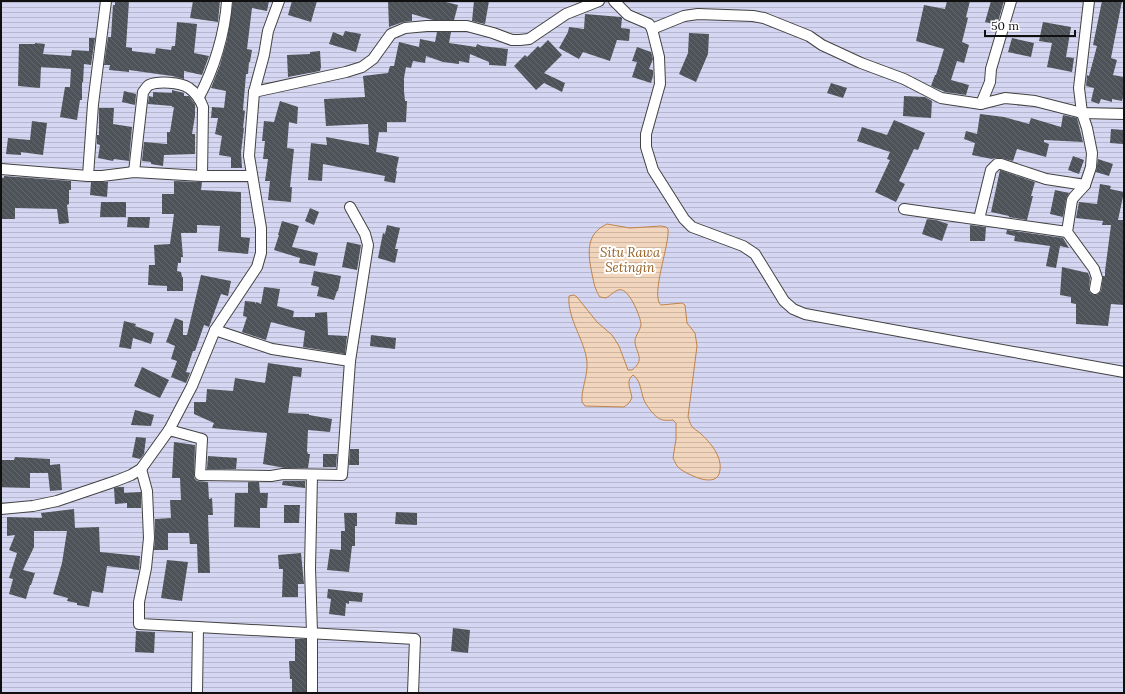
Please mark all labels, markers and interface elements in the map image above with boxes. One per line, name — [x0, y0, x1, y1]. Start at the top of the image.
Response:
scale bar — [985, 12, 1075, 38]
text: 50 m — [991, 18, 1019, 33]
water label: Situ Rawa Setingin — [600, 244, 661, 276]

